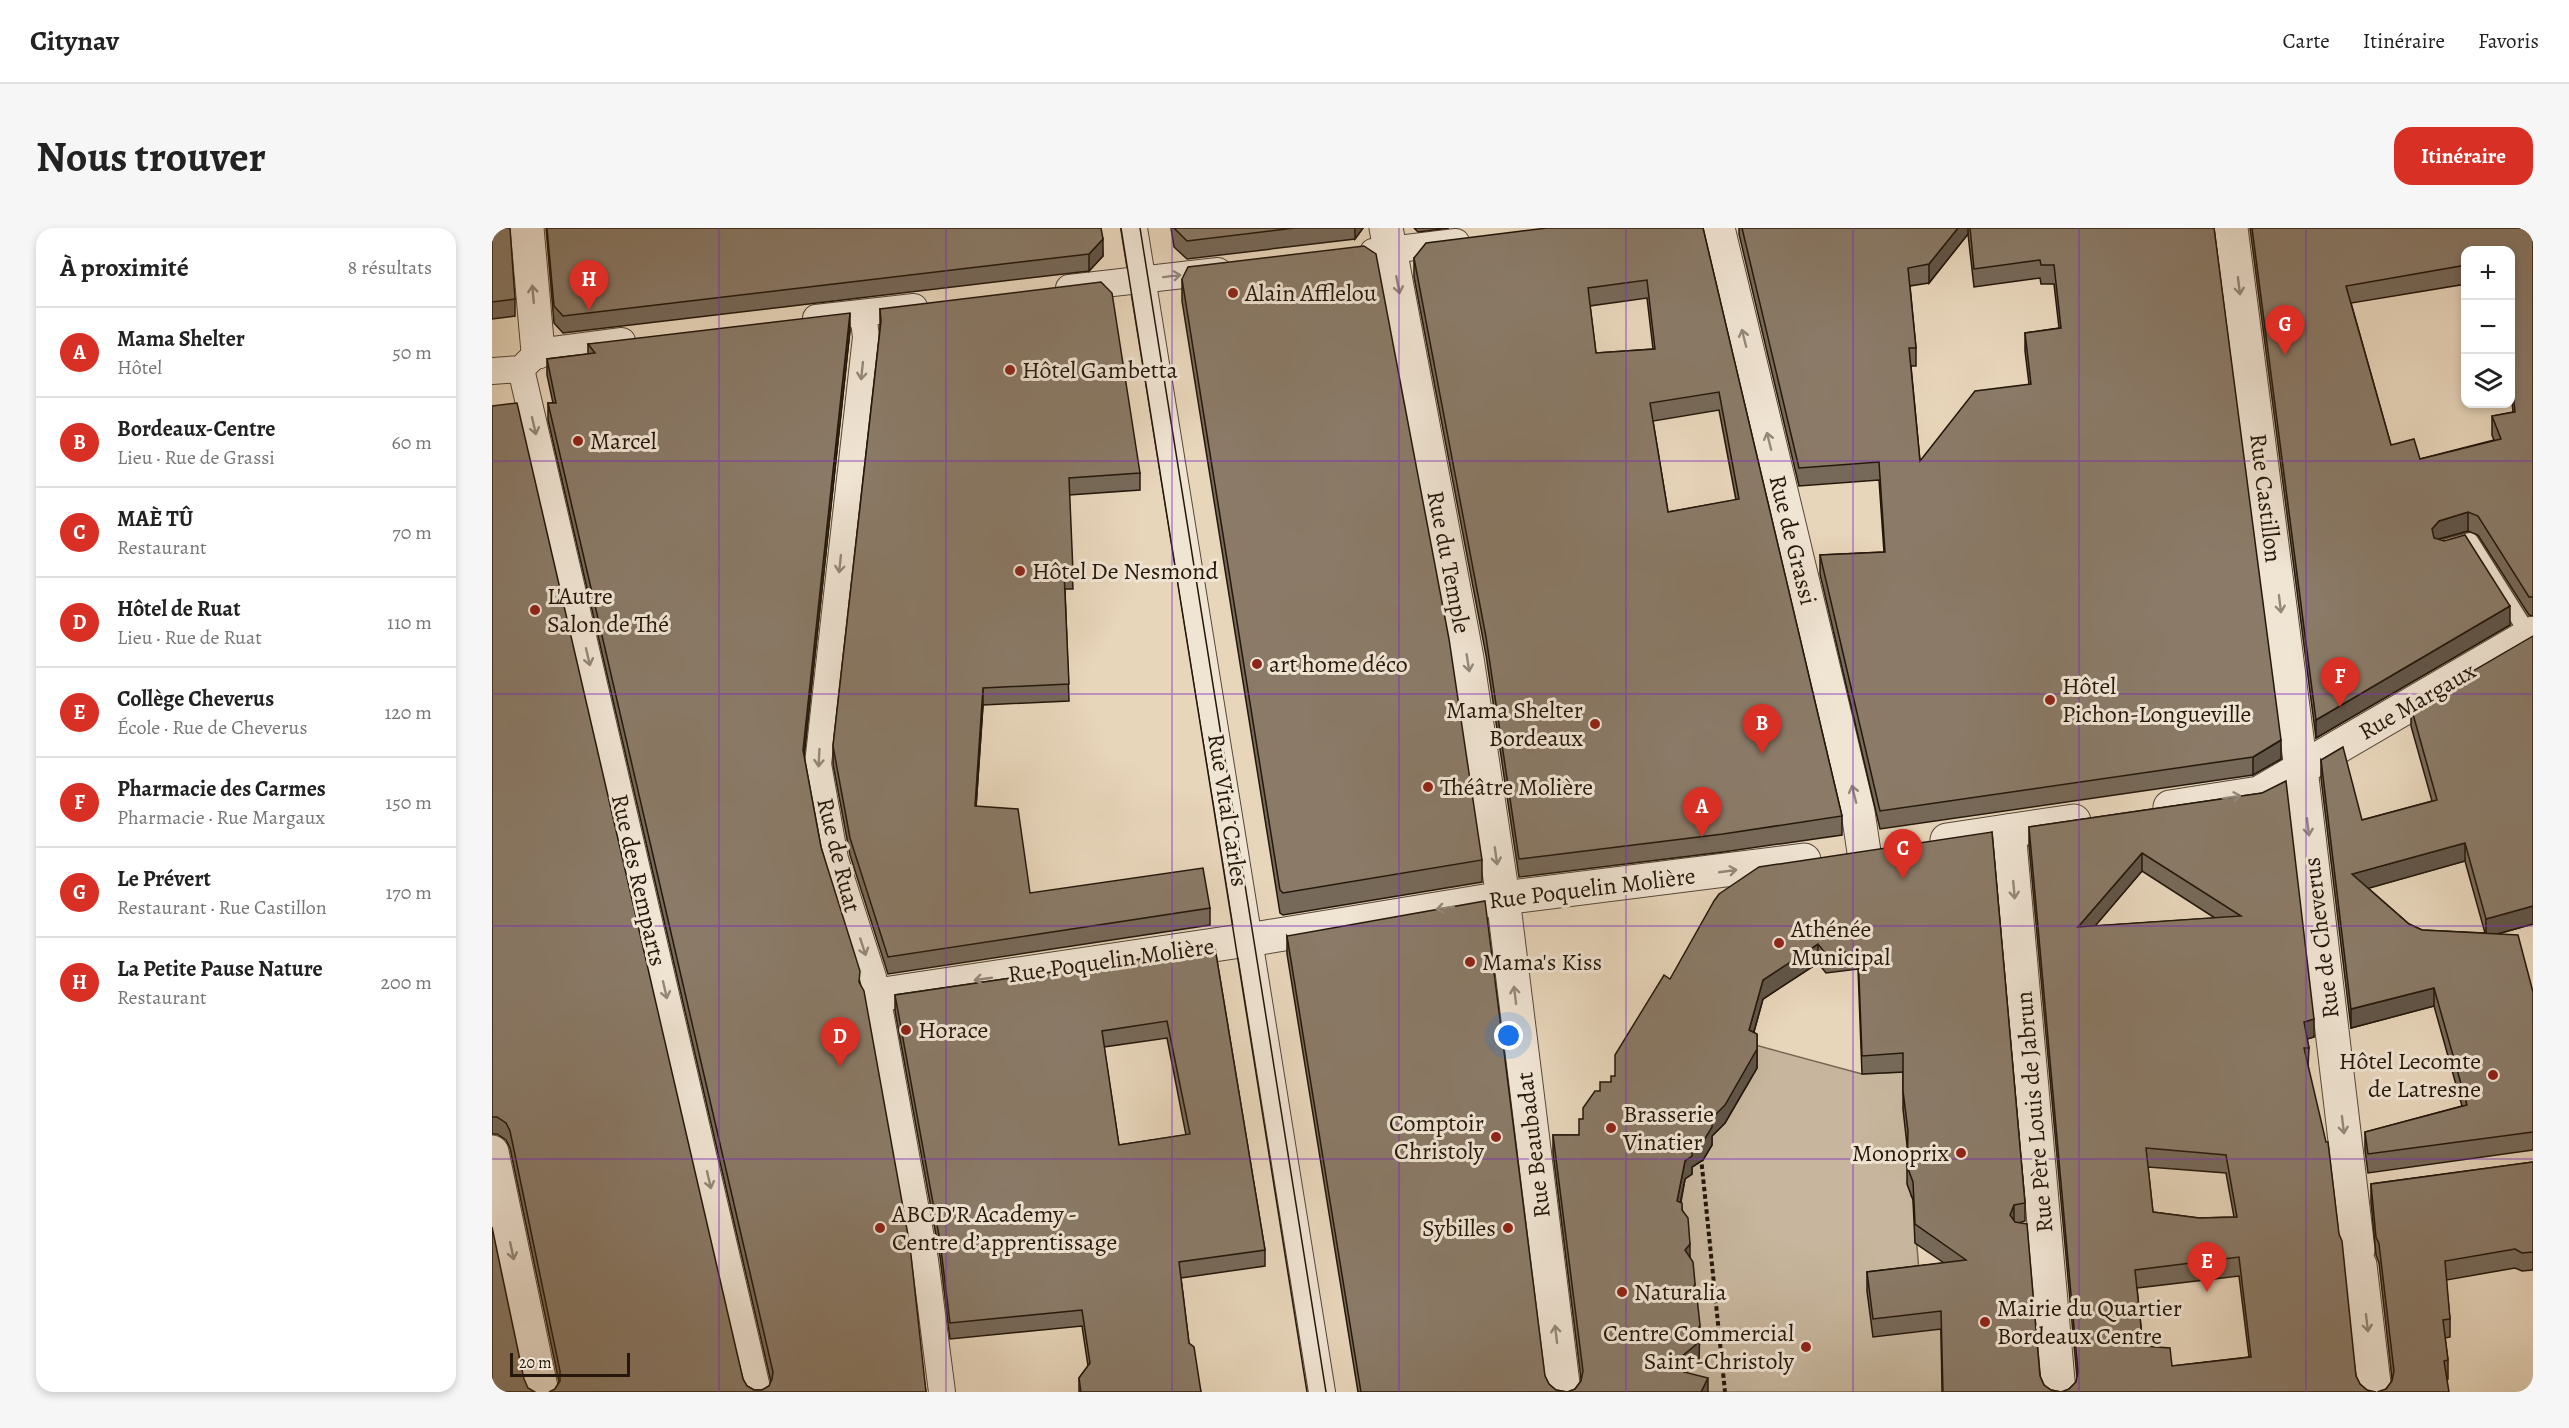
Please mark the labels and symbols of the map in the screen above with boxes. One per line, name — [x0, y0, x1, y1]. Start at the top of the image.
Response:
pin: H — [570, 260, 608, 310]
one-way arrow — [1162, 271, 1182, 282]
one-way arrow — [1393, 275, 1404, 295]
one-way arrow — [2234, 276, 2245, 295]
place label: Alain Afflelou — [1244, 277, 1377, 309]
one-way arrow — [527, 284, 538, 304]
marker: Alain Afflelou — [1226, 286, 1240, 300]
pin: G — [2266, 306, 2304, 355]
one-way arrow — [1738, 329, 1750, 348]
place label: Hôtel Gambetta — [1022, 354, 1179, 386]
one-way arrow — [856, 360, 867, 380]
marker: Hôtel Gambetta — [1003, 363, 1017, 377]
one-way arrow — [529, 416, 541, 435]
place label: Marcel — [590, 425, 657, 457]
one-way arrow — [1763, 432, 1775, 451]
street label: Rue Castillon — [2242, 432, 2290, 564]
marker: Marcel — [571, 434, 585, 448]
street label: Rue de Grassi — [1761, 472, 1825, 608]
street label: Rue du Temple — [1419, 488, 1479, 636]
one-way arrow — [834, 554, 845, 574]
place label: Hôtel De Nesmond — [1032, 555, 1218, 587]
marker: Hôtel De Nesmond — [1013, 564, 1027, 578]
place label: L'Autre Salon de Thé — [547, 580, 669, 640]
one-way arrow — [2275, 594, 2286, 614]
marker: L'Autre Salon de Thé — [528, 603, 542, 617]
one-way arrow — [582, 647, 594, 666]
place label: art home déco — [1269, 648, 1408, 680]
one-way arrow — [1462, 653, 1473, 672]
street label: Rue Margaux — [2353, 654, 2482, 747]
marker: art home déco — [1250, 657, 1264, 671]
pin: F — [2320, 658, 2360, 707]
place label: Hôtel Pichon-Longueville — [2062, 670, 2251, 730]
marker: Hôtel Pichon-Longueville — [2043, 693, 2057, 707]
place label: Mama Shelter Bordeaux — [1446, 694, 1584, 754]
pin: B — [1742, 704, 1782, 754]
marker: Mama Shelter Bordeaux — [1588, 717, 1602, 731]
street label: Rue Vital Carles — [1200, 731, 1256, 889]
one-way arrow — [813, 748, 824, 768]
place label: Théâtre Molière — [1440, 771, 1593, 803]
marker: Théâtre Molière — [1421, 780, 1435, 794]
one-way arrow — [1847, 785, 1859, 804]
pin: A — [1682, 788, 1722, 837]
street label: Rue des Remparts — [604, 791, 674, 969]
one-way arrow — [2222, 792, 2242, 803]
street label: Rue de Ruat — [809, 794, 869, 916]
one-way arrow — [2303, 816, 2314, 836]
pin: C — [1884, 830, 1922, 879]
one-way arrow — [1491, 845, 1502, 865]
street label: Rue de Cheverus — [2295, 856, 2347, 1020]
street label: Rue Poquelin Molière — [1487, 859, 1697, 917]
one-way arrow — [1717, 865, 1737, 876]
one-way arrow — [2009, 879, 2020, 899]
one-way arrow — [1436, 902, 1456, 913]
place label: Athénée Municipal — [1790, 913, 1891, 973]
street label: Rue Poquelin Molière — [1006, 930, 1216, 990]
marker: Athénée Municipal — [1772, 936, 1786, 950]
one-way arrow — [859, 937, 870, 956]
place label: Mama's Kiss — [1482, 946, 1602, 978]
marker: Mama's Kiss — [1463, 955, 1477, 969]
one-way arrow — [973, 973, 993, 984]
one-way arrow — [659, 980, 671, 999]
one-way arrow — [1509, 985, 1520, 1005]
street label: Rue Père Louis de Jabrun — [2008, 990, 2060, 1234]
place label: Horace — [918, 1014, 988, 1046]
pin: D — [820, 1018, 860, 1067]
your location — [1494, 1021, 1523, 1050]
marker: Horace — [899, 1023, 913, 1037]
place label: Hôtel Lecomte de Latresne — [2339, 1045, 2481, 1105]
marker: Hôtel Lecomte de Latresne — [2486, 1068, 2500, 1082]
street label: Rue Beaubadat — [1508, 1070, 1558, 1220]
place label: Brasserie Vinatier — [1622, 1098, 1714, 1158]
place label: Comptoir Christoly — [1389, 1107, 1484, 1167]
one-way arrow — [2338, 1114, 2349, 1134]
marker: Brasserie Vinatier — [1604, 1121, 1618, 1135]
marker: Comptoir Christoly — [1489, 1130, 1503, 1144]
place label: Monoprix — [1852, 1137, 1950, 1169]
marker: Monoprix — [1954, 1146, 1968, 1160]
one-way arrow — [703, 1170, 715, 1189]
place label: ABCD'R Academy - Centre d’apprentissage — [891, 1198, 1117, 1258]
place label: Sybilles — [1422, 1212, 1496, 1244]
marker: ABCD'R Academy - Centre d’apprentissage — [873, 1221, 887, 1235]
marker: Sybilles — [1501, 1221, 1515, 1235]
one-way arrow — [507, 1240, 518, 1260]
pin: E — [2188, 1242, 2226, 1292]
place label: Naturalia — [1634, 1276, 1728, 1308]
marker: Naturalia — [1615, 1285, 1629, 1299]
place label: Mairie du Quartier Bordeaux Centre — [1997, 1292, 2182, 1352]
one-way arrow — [2362, 1312, 2373, 1332]
marker: Mairie du Quartier Bordeaux Centre — [1978, 1315, 1992, 1329]
place label: Centre Commercial Saint-Christoly — [1603, 1317, 1794, 1377]
one-way arrow — [1551, 1325, 1562, 1344]
marker: Centre Commercial Saint-Christoly — [1799, 1340, 1813, 1354]
scale bar — [510, 1350, 630, 1378]

